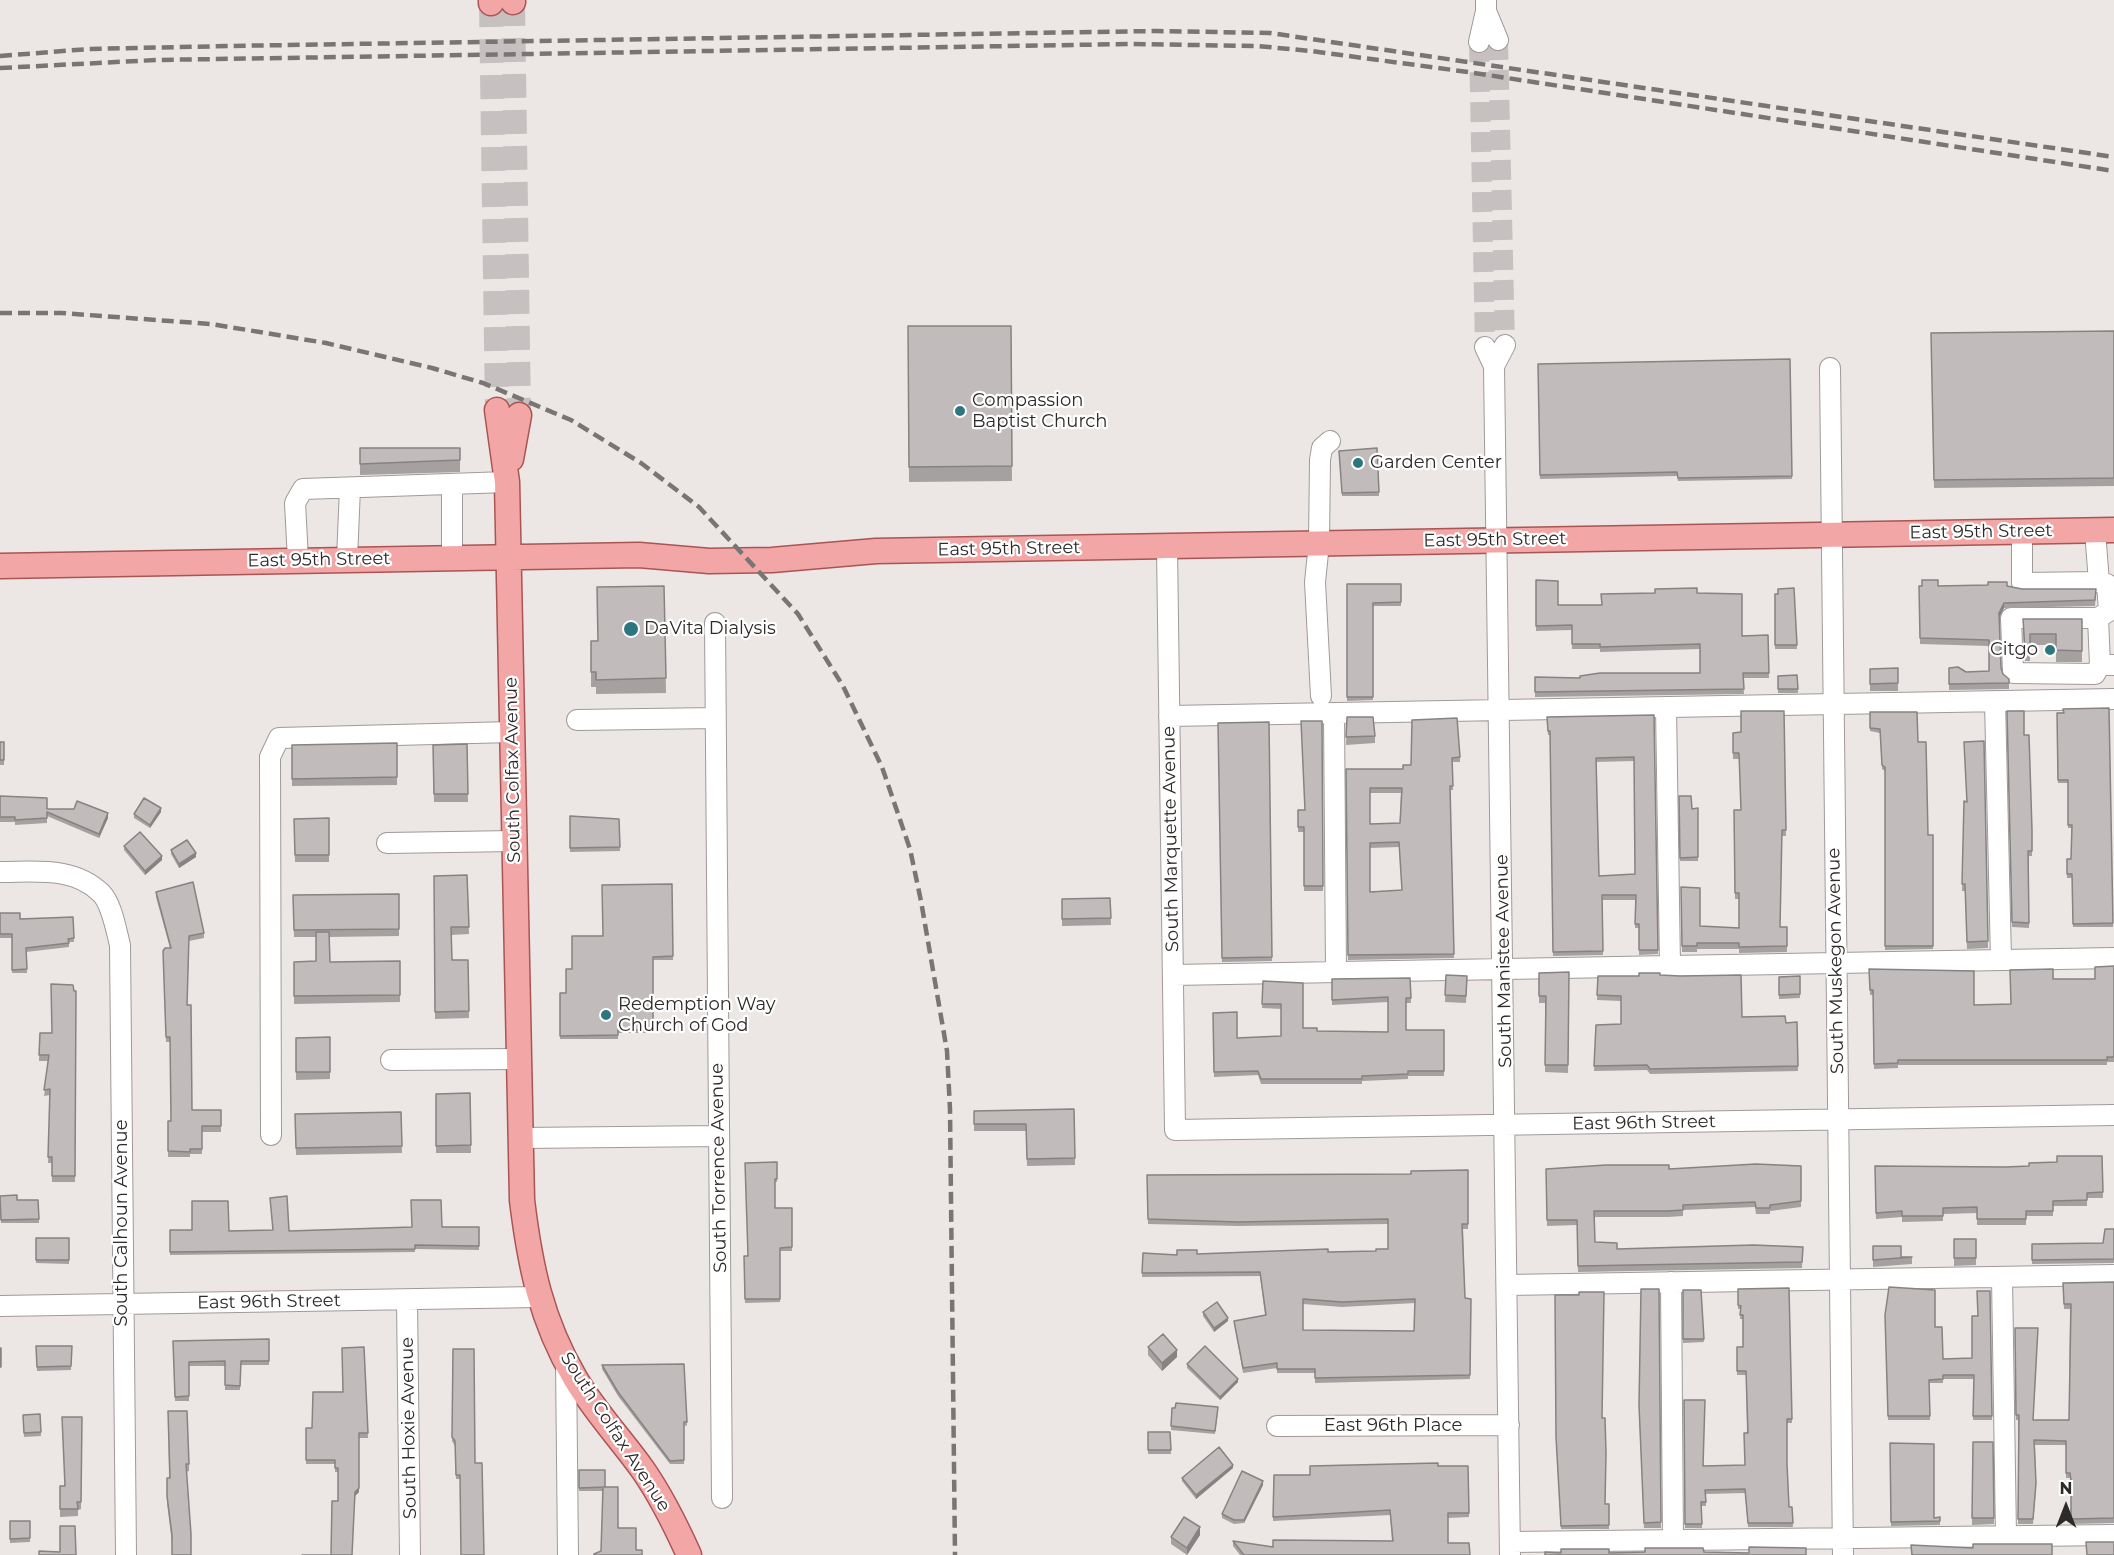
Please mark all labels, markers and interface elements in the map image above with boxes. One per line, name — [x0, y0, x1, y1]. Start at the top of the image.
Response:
place label: Compassion Baptist Church — [972, 390, 1108, 432]
marker: Compassion Baptist Church — [953, 404, 967, 418]
place label: Garden Center — [1370, 452, 1502, 474]
marker: Garden Center — [1351, 456, 1365, 470]
street label: East 95th Street — [1909, 520, 2053, 544]
street label: East 95th Street — [1423, 528, 1567, 552]
street label: East 95th Street — [937, 537, 1081, 561]
street label: East 95th Street — [247, 548, 391, 572]
place label: DaVita Dialysis — [644, 618, 776, 640]
marker: DaVita Dialysis — [622, 620, 640, 638]
place label: Citgo — [1990, 639, 2038, 661]
marker: Citgo — [2043, 643, 2057, 657]
street label: South Colfax Avenue — [501, 677, 525, 863]
street label: South Marquette Avenue — [1158, 726, 1184, 952]
street label: South Muskegon Avenue — [1823, 848, 1849, 1074]
street label: South Manistee Avenue — [1491, 854, 1517, 1068]
place label: Redemption Way Church of God — [618, 994, 776, 1036]
marker: Redemption Way Church of God — [599, 1008, 613, 1022]
street label: South Torrence Avenue — [706, 1063, 732, 1273]
street label: East 96th Street — [1572, 1111, 1716, 1135]
street label: South Calhoun Avenue — [111, 1119, 133, 1327]
street label: East 96th Street — [197, 1290, 341, 1314]
street label: South Hoxie Avenue — [397, 1337, 421, 1519]
street label: South Colfax Avenue — [555, 1348, 675, 1516]
street label: East 96th Place — [1324, 1415, 1462, 1437]
north arrow — [2036, 1477, 2096, 1537]
text: N — [2060, 1479, 2072, 1498]

